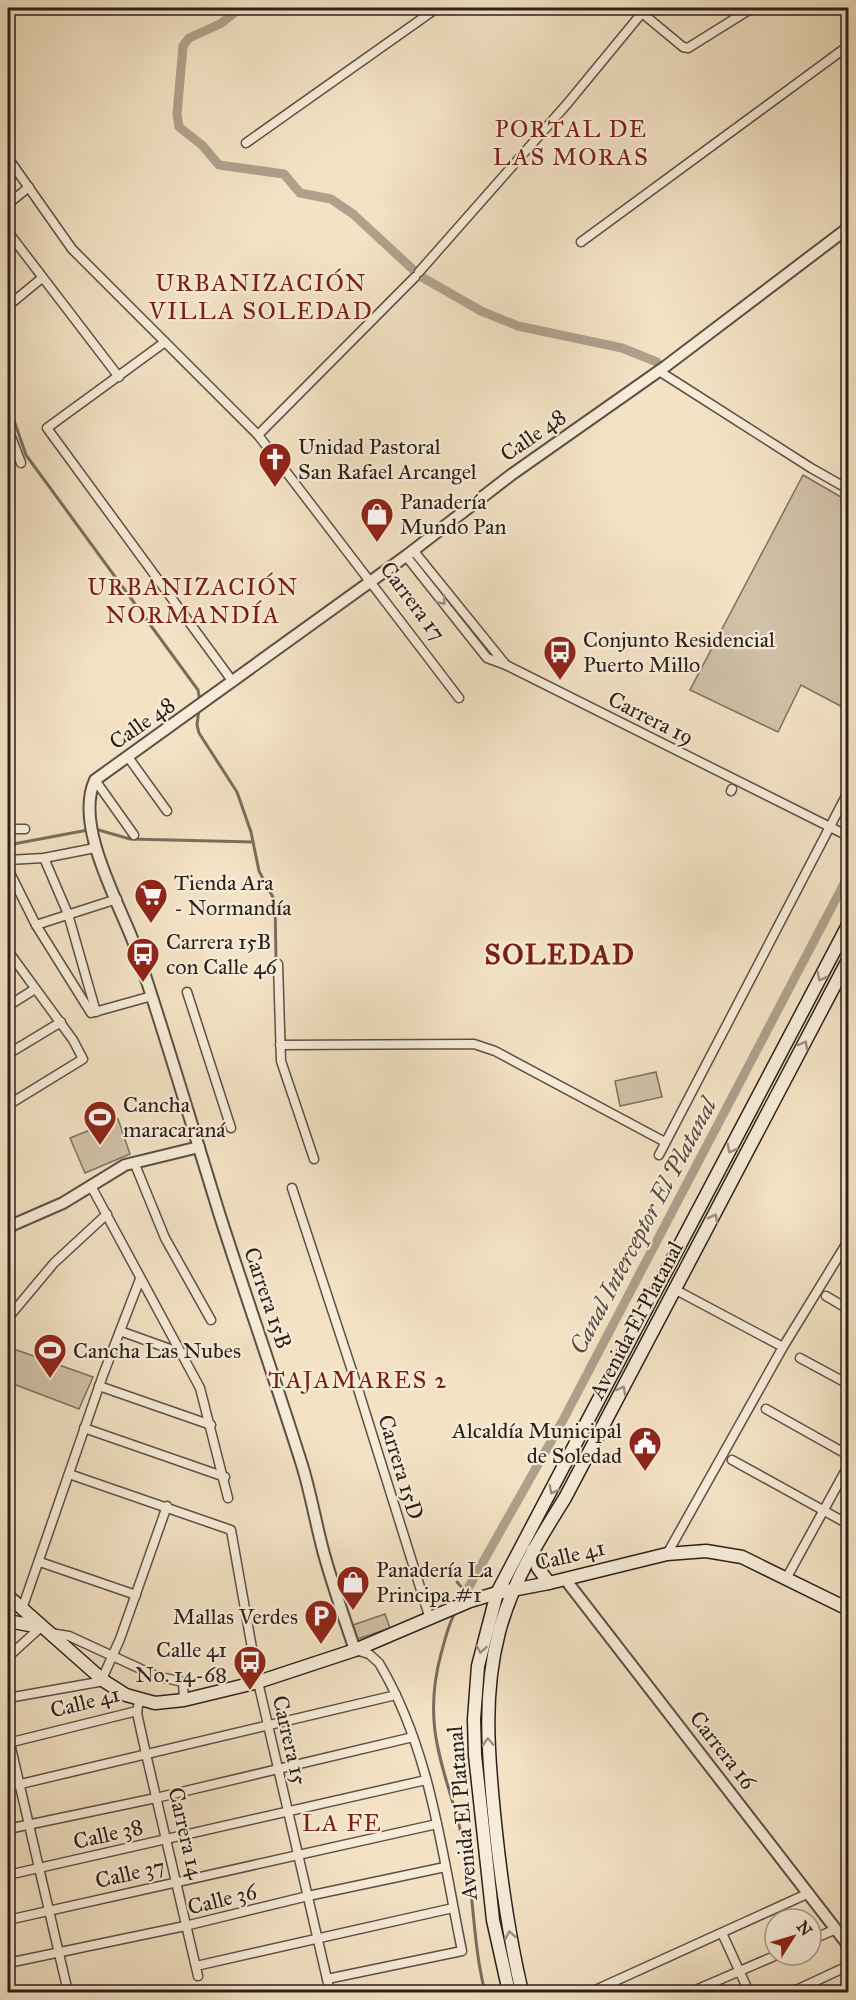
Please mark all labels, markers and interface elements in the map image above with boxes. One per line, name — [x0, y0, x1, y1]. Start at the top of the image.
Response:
district label: PORTAL DE LAS MORAS — [493, 114, 649, 172]
district label: URBANIZACIÓN VILLA SOLEDAD — [148, 268, 373, 326]
street label: Calle 48 — [495, 403, 571, 467]
place label: Unidad Pastoral San Rafael Arcangel — [298, 433, 477, 485]
church icon: Unidad Pastoral San Rafael Arcangel — [257, 441, 293, 488]
place label: Panadería Mundo Pan — [400, 488, 507, 540]
shop icon: Panadería Mundo Pan — [359, 496, 395, 543]
street label: Carrera 17 — [374, 556, 452, 646]
district label: URBANIZACIÓN NORMANDÍA — [87, 572, 299, 630]
one-way arrow — [434, 595, 445, 606]
place label: Conjunto Residencial Puerto Millo — [583, 626, 775, 678]
bus stop icon: Conjunto Residencial Puerto Millo — [542, 634, 578, 681]
street label: Carrera 19 — [604, 685, 698, 751]
street label: Calle 48 — [104, 691, 180, 755]
place label: Tienda Ara - Normandía — [174, 869, 292, 921]
supermarket icon: Tienda Ara - Normandía — [133, 877, 169, 924]
place label: Carrera 15B con Calle 46 — [166, 928, 277, 980]
bus stop icon: Carrera 15B con Calle 46 — [125, 936, 161, 983]
district label: SOLEDAD — [485, 937, 635, 972]
one-way arrow — [817, 970, 828, 981]
one-way arrow — [797, 1041, 808, 1052]
place label: Cancha maracaraná — [123, 1091, 226, 1143]
water label: Canal Interceptor El Platanal — [563, 1091, 724, 1359]
sports icon: Cancha maracaraná — [82, 1099, 118, 1146]
one-way arrow — [726, 1143, 738, 1154]
one-way arrow — [706, 1213, 718, 1224]
street label: Avenida El Platanal — [583, 1236, 689, 1404]
street label: Carrera 15B — [238, 1244, 298, 1352]
sports icon: Cancha Las Nubes — [32, 1332, 68, 1379]
place label: Cancha Las Nubes — [73, 1337, 241, 1364]
district label: TAJAMARES 2 — [268, 1365, 448, 1395]
one-way arrow — [615, 1386, 626, 1397]
street label: Carrera 15D — [372, 1411, 430, 1523]
place label: Alcaldía Municipal de Soledad — [451, 1417, 622, 1469]
public building icon: Alcaldía Municipal de Soledad — [627, 1425, 663, 1472]
one-way arrow — [549, 1483, 560, 1494]
street label: Calle 41 — [532, 1534, 608, 1576]
place label: Panadería La Principa #1 — [376, 1556, 493, 1608]
shop icon: Panadería La Principa #1 — [335, 1564, 371, 1611]
parking icon: Mallas Verdes — [303, 1598, 339, 1645]
place label: Mallas Verdes — [173, 1603, 298, 1630]
place label: Calle 41 No. 14-68 — [135, 1636, 227, 1688]
bus stop icon: Calle 41 No. 14-68 — [232, 1644, 268, 1691]
one-way arrow — [476, 1644, 488, 1654]
street label: Calle 41 — [47, 1680, 123, 1724]
street label: Carrera 15 — [267, 1693, 313, 1787]
street label: Carrera 16 — [684, 1705, 762, 1795]
street label: Avenida El Platanal — [441, 1725, 483, 1902]
one-way arrow — [481, 1737, 494, 1746]
street label: Carrera 14 — [162, 1785, 210, 1882]
district label: LA FE — [302, 1808, 382, 1838]
street label: Calle 38 — [71, 1813, 145, 1855]
street label: Calle 37 — [93, 1852, 167, 1894]
street label: Calle 36 — [185, 1877, 260, 1921]
north arrow — [763, 1907, 823, 1967]
text: N — [793, 1917, 817, 1940]
one-way arrow — [504, 1931, 517, 1941]

